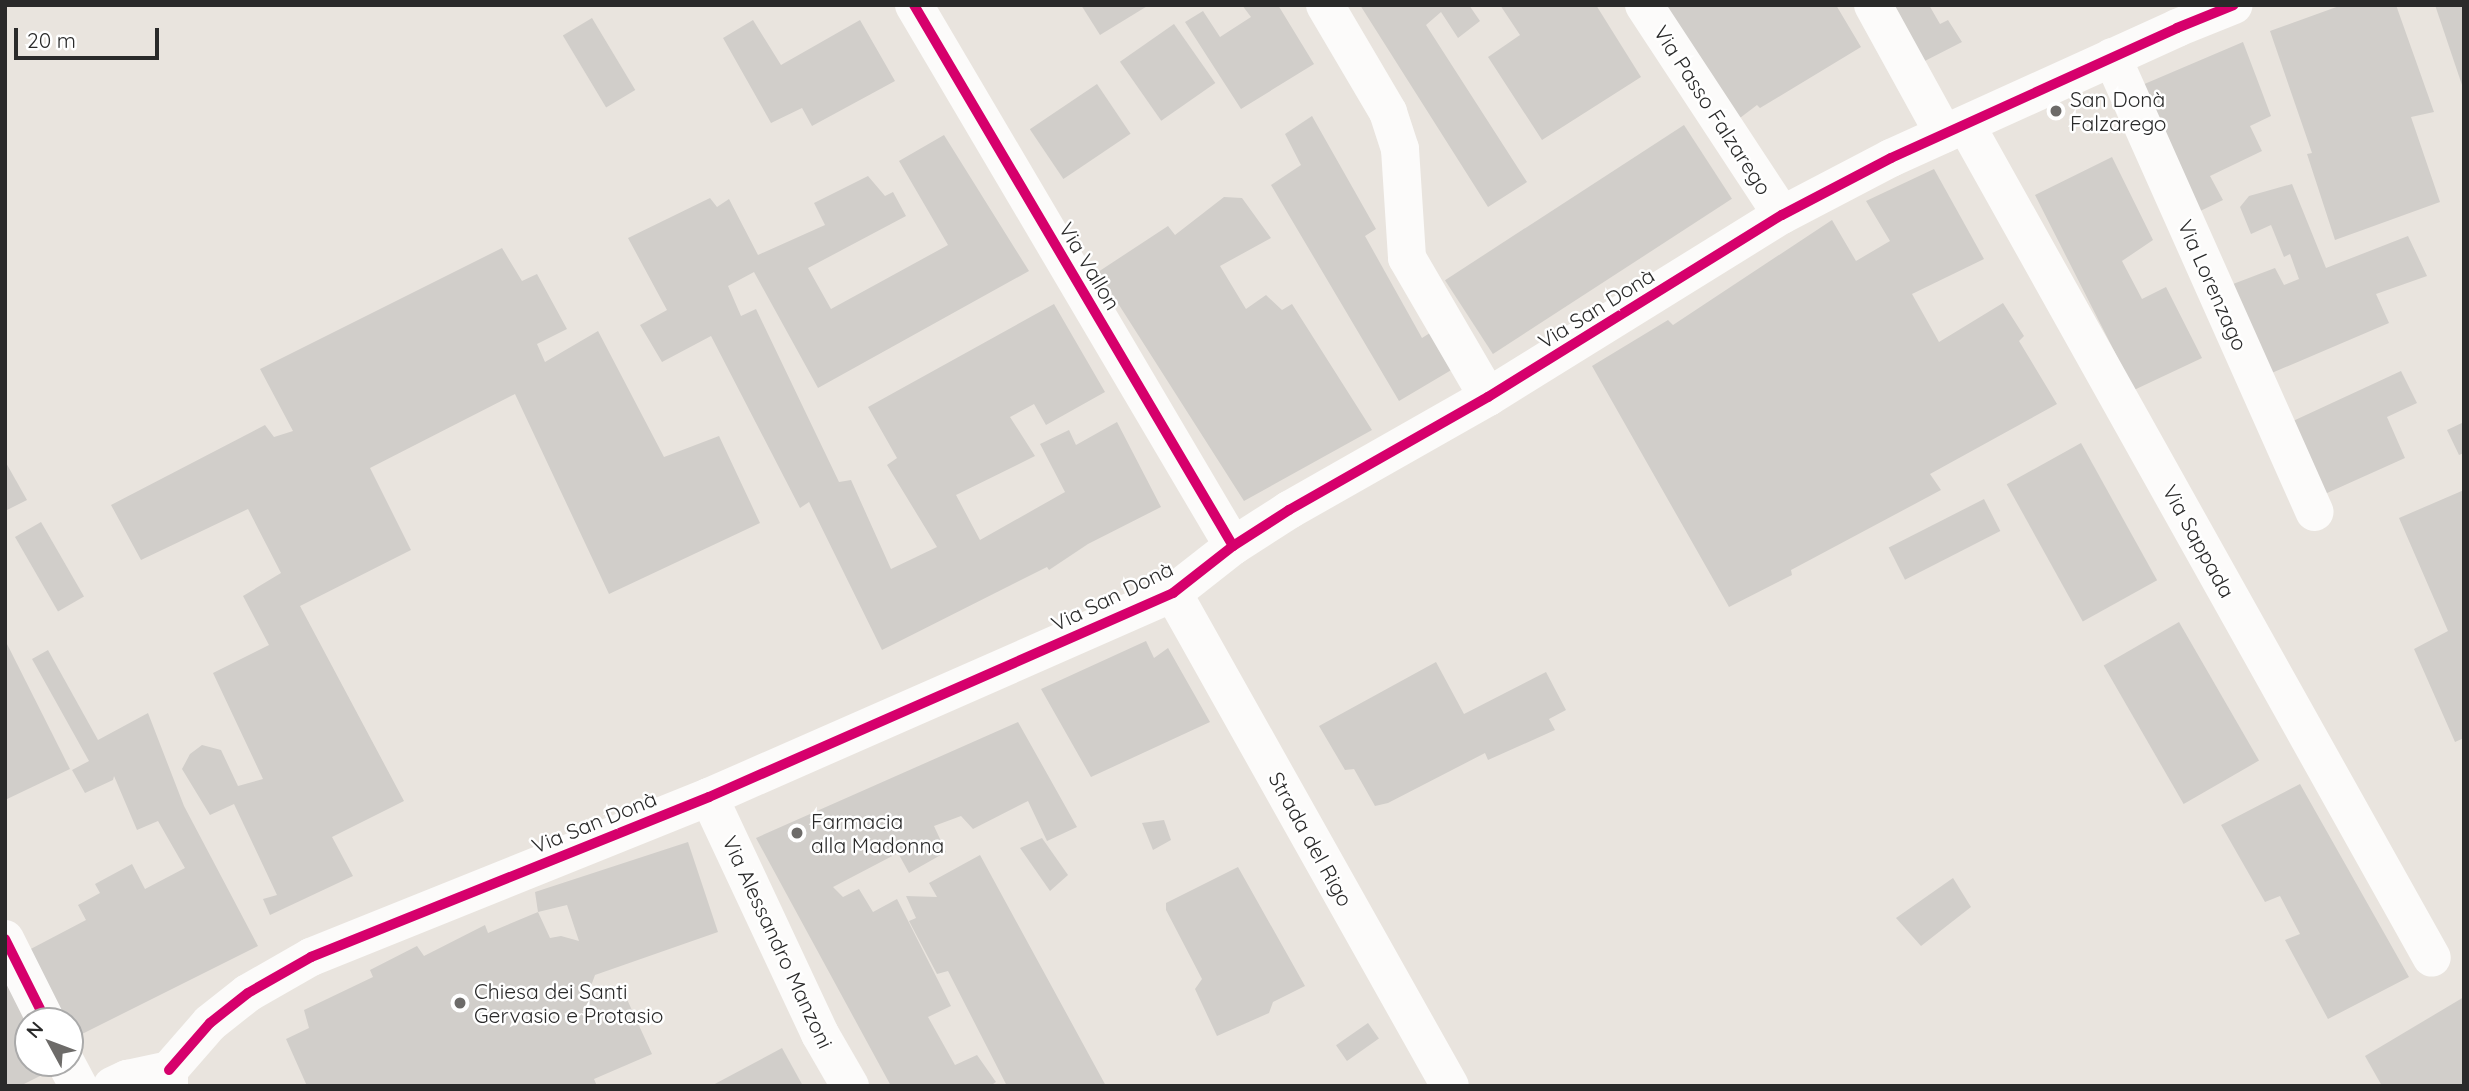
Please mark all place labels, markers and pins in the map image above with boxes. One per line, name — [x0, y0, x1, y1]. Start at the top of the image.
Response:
place label: San Donà Falzarego — [2070, 86, 2167, 136]
marker: San Donà Falzarego — [2048, 103, 2064, 119]
place label: Farmacia alla Madonna — [811, 808, 944, 858]
marker: Farmacia alla Madonna — [789, 825, 805, 841]
place label: Chiesa dei Santi Gervasio e Protasio — [474, 978, 663, 1028]
marker: Chiesa dei Santi Gervasio e Protasio — [452, 995, 468, 1011]

